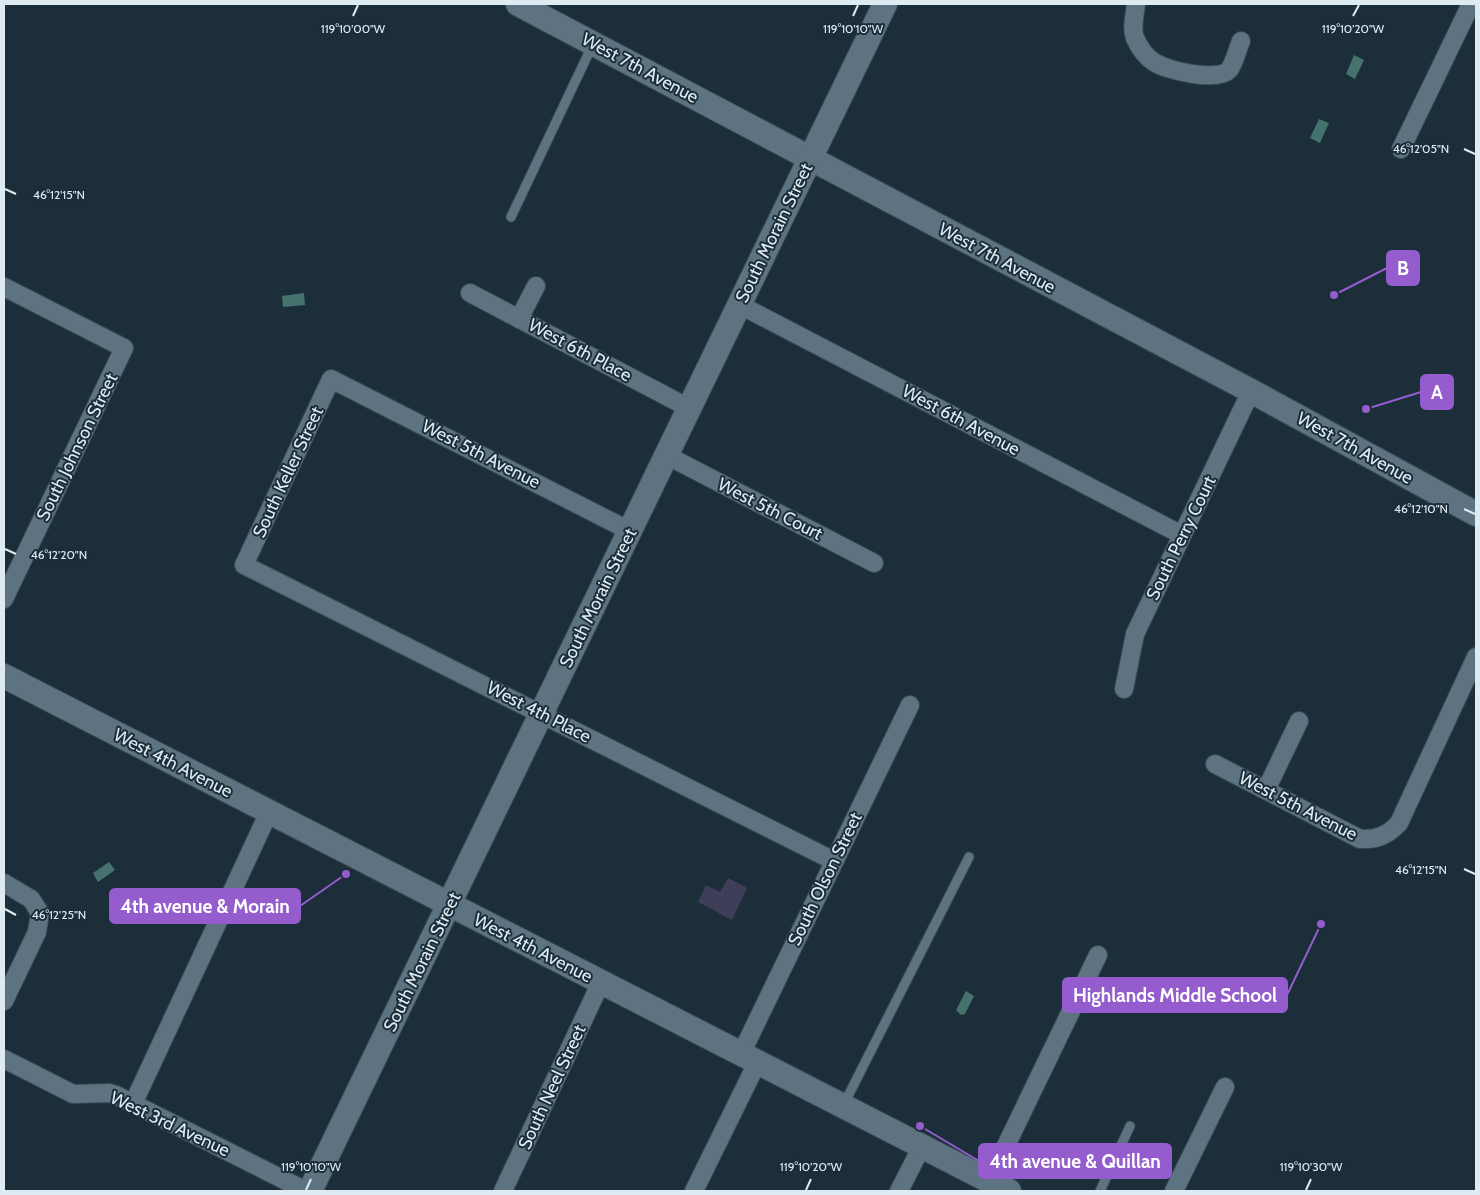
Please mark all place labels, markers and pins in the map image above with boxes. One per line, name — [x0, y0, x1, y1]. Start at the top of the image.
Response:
callout: B — [1387, 251, 1419, 285]
callout: A — [1421, 375, 1453, 409]
callout: 4th avenue & Morain — [110, 889, 300, 923]
callout: Highlands Middle School — [1063, 978, 1287, 1012]
callout: 4th avenue & Quillan — [979, 1144, 1171, 1178]

